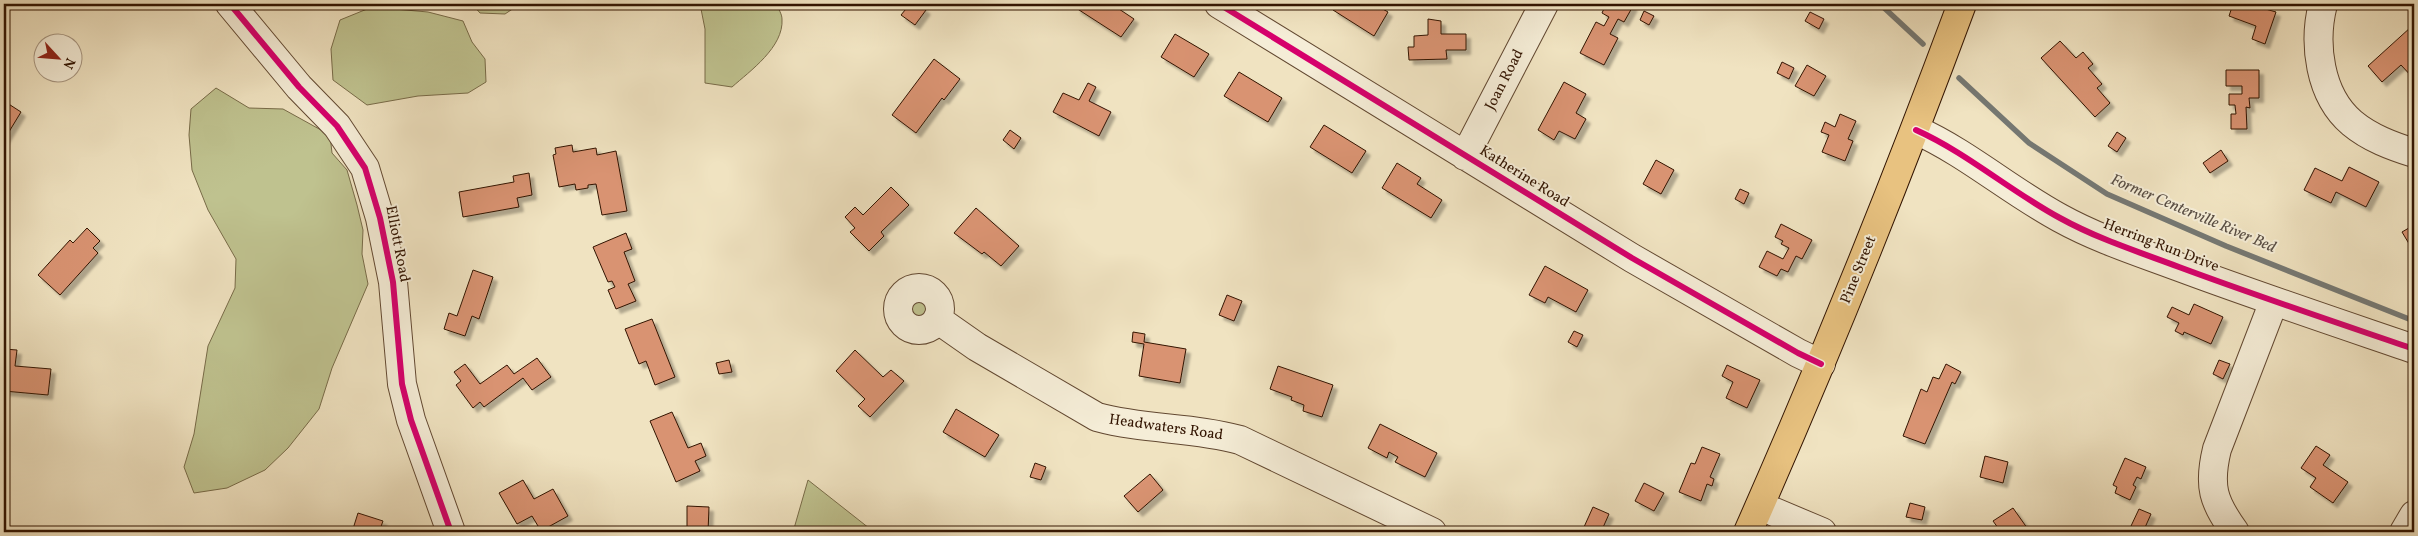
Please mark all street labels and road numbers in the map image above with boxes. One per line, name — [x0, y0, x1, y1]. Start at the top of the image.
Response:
street label: Joan Road — [1481, 46, 1529, 114]
street label: Katherine Road — [1475, 141, 1573, 213]
street label: Elliott Road — [379, 204, 415, 284]
street label: Herring Run Drive — [2100, 214, 2222, 278]
street label: Pine Street — [1836, 233, 1882, 307]
street label: Headwaters Road — [1108, 410, 1224, 446]

